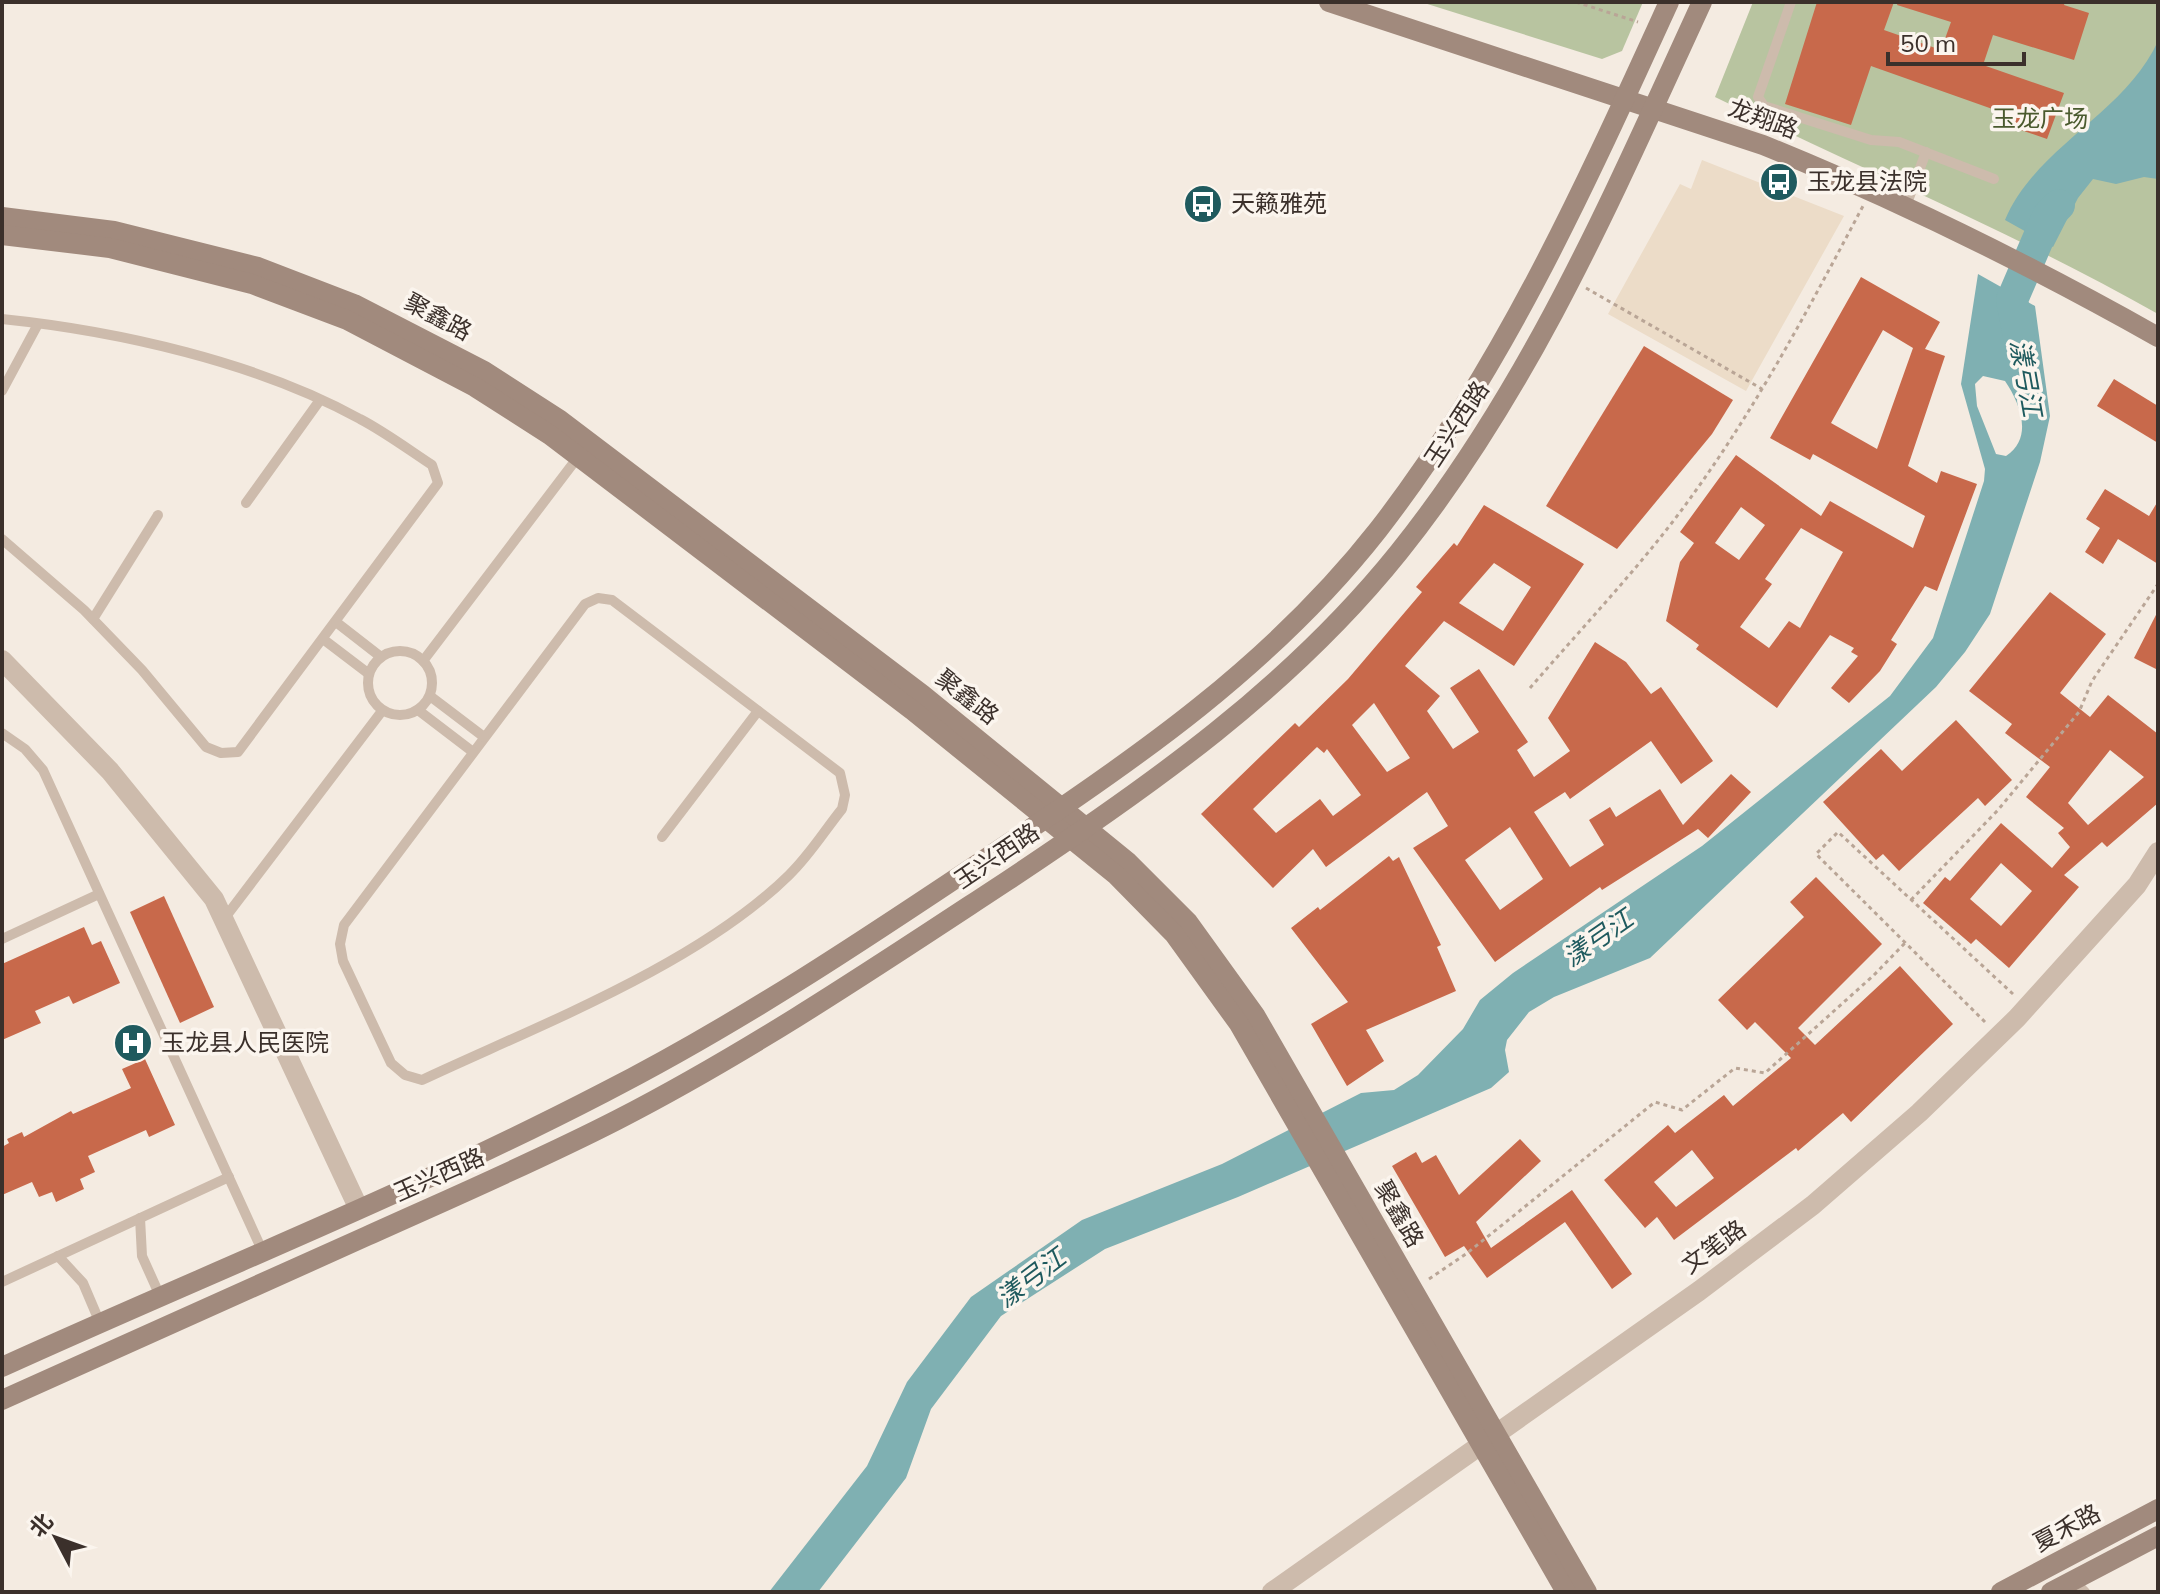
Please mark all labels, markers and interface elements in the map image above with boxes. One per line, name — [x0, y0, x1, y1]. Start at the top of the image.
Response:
scale bar — [1888, 16, 2024, 66]
text: 50 m — [1900, 28, 1956, 58]
street label: 龙翔路 — [1724, 92, 1802, 144]
park label: 玉龙广场 — [1992, 103, 2088, 133]
bus stop icon: 玉龙县法院 — [1758, 161, 1800, 203]
place label: 玉龙县法院 — [1807, 166, 1927, 196]
bus stop icon: 天籁雅苑 — [1182, 183, 1224, 225]
place label: 天籁雅苑 — [1231, 188, 1327, 218]
street label: 聚鑫路 — [400, 286, 477, 346]
water label: 漾弓江 — [2003, 337, 2050, 422]
street label: 玉兴西路 — [1417, 375, 1495, 472]
street label: 聚鑫路 — [930, 662, 1005, 730]
street label: 玉兴西路 — [948, 816, 1045, 894]
water label: 漾弓江 — [1556, 900, 1642, 973]
hospital icon: 玉龙县人民医院 — [112, 1022, 154, 1064]
place label: 玉龙县人民医院 — [161, 1027, 329, 1057]
street label: 玉兴西路 — [389, 1141, 489, 1207]
street label: 聚鑫路 — [1369, 1175, 1431, 1252]
street label: 文笔路 — [1675, 1213, 1751, 1279]
water label: 漾弓江 — [990, 1239, 1074, 1314]
street label: 夏禾路 — [2028, 1497, 2105, 1557]
north arrow — [16, 1498, 96, 1578]
text: 北 — [23, 1507, 59, 1542]

